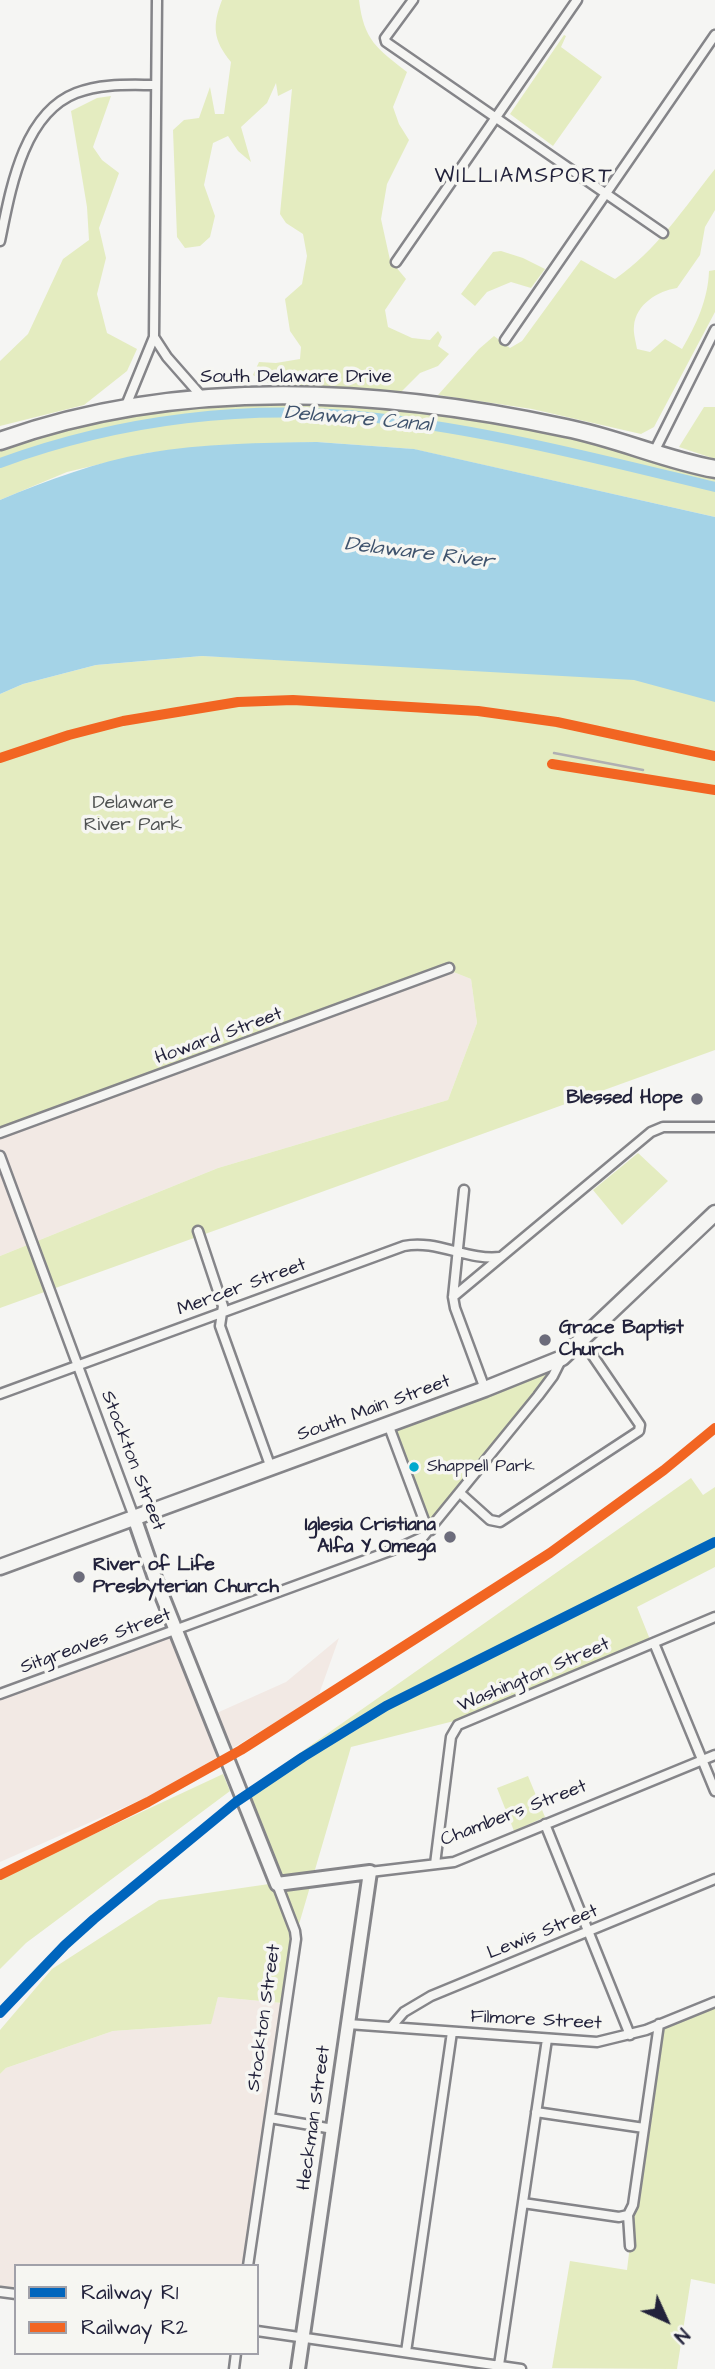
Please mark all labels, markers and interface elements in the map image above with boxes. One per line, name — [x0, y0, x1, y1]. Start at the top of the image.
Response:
district label: WILLIAMSPORT — [436, 165, 612, 191]
street label: South Delaware Drive — [200, 367, 392, 389]
water label: Delaware Canal — [283, 401, 433, 439]
water label: Delaware River — [343, 532, 495, 576]
park label: Delaware River Park — [84, 793, 182, 837]
street label: Howard Street — [152, 1003, 286, 1071]
place label: Blessed Hope — [566, 1088, 683, 1110]
marker: Blessed Hope — [689, 1091, 705, 1107]
street label: Mercer Street — [174, 1254, 310, 1322]
place label: Grace Baptist Church — [559, 1318, 684, 1362]
marker: Grace Baptist Church — [537, 1332, 553, 1348]
street label: South Main Street — [294, 1371, 454, 1447]
street label: Stockton Street — [95, 1388, 169, 1534]
place label: Shappell Park — [427, 1457, 535, 1477]
marker: Shappell Park — [407, 1460, 421, 1474]
place label: Iglesia Cristiana Alfa Y Omega — [305, 1515, 436, 1559]
marker: Iglesia Cristiana Alfa Y Omega — [442, 1529, 458, 1545]
place label: River of Life Presbyterian Church — [93, 1555, 279, 1599]
marker: River of Life Presbyterian Church — [71, 1569, 87, 1585]
street label: Sitgreaves Street — [17, 1604, 175, 1680]
street label: Washington Street — [455, 1634, 613, 1718]
street label: Chambers Street — [438, 1776, 590, 1852]
street label: Lewis Street — [484, 1900, 602, 1966]
street label: Stockton Street — [243, 1943, 287, 2093]
street label: Filmore Street — [470, 2006, 602, 2036]
street label: Heckman Street — [294, 2044, 336, 2192]
legend — [14, 2264, 259, 2355]
text: Railway R1 — [81, 2278, 178, 2307]
north arrow — [631, 2285, 701, 2355]
text: Railway R2 — [81, 2313, 188, 2342]
text: N — [667, 2321, 695, 2349]

